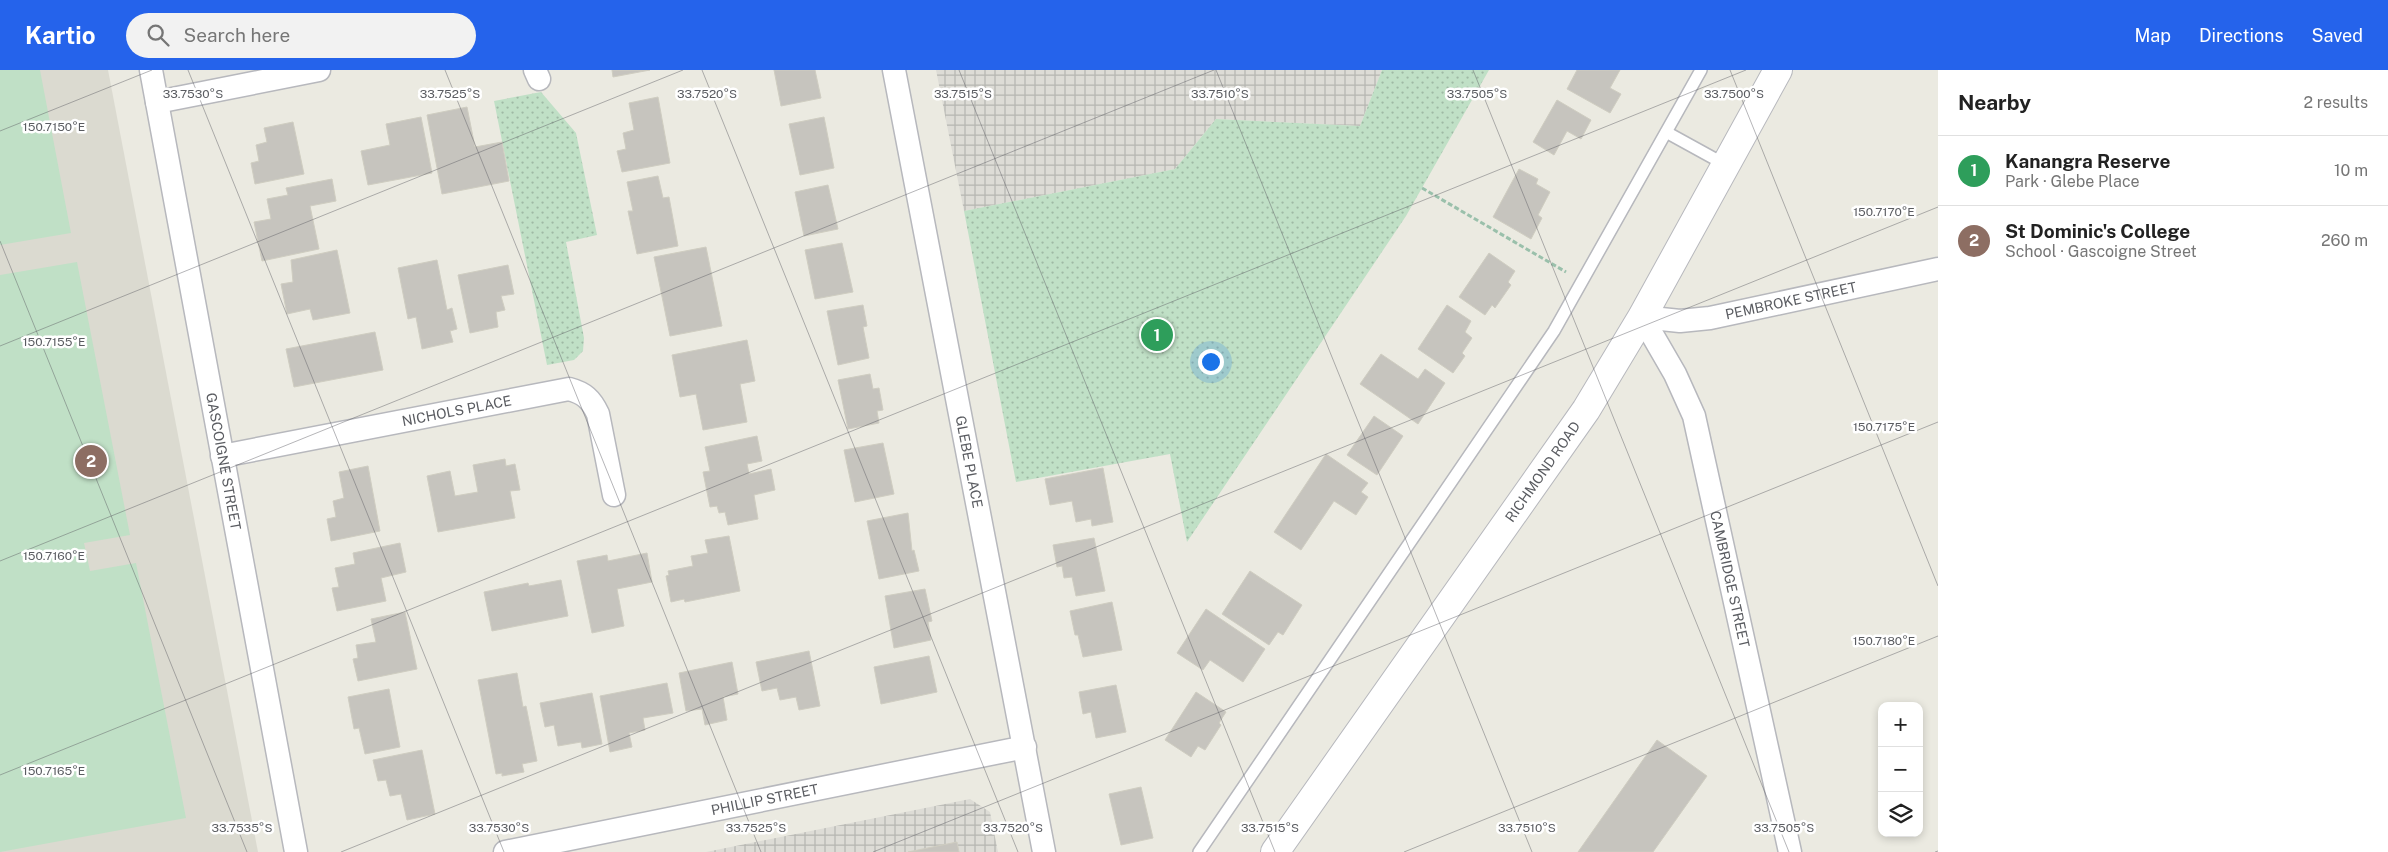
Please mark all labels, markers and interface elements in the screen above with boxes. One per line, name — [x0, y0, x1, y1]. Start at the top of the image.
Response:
search box — [126, 13, 476, 58]
text: Kartio — [25, 21, 96, 49]
icon: search — [144, 21, 172, 49]
text: Search here — [184, 24, 290, 46]
text: Map — [2134, 25, 2171, 46]
text: Directions — [2199, 25, 2284, 46]
text: Saved — [2312, 25, 2363, 46]
text: 33.7530°S — [163, 87, 223, 101]
text: 33.7525°S — [420, 87, 480, 101]
text: 33.7520°S — [677, 87, 737, 101]
text: 33.7515°S — [934, 87, 992, 101]
text: 33.7510°S — [1191, 87, 1249, 101]
text: 33.7505°S — [1447, 87, 1507, 101]
text: 33.7500°S — [1704, 87, 1764, 101]
text: Nearby — [1958, 90, 2031, 115]
text: 2 results — [2303, 93, 2368, 112]
text: 150.7150°E — [23, 120, 85, 134]
text: Kanangra Reserve — [2005, 150, 2170, 172]
text: 1 — [1971, 161, 1977, 180]
text: 10 m — [2334, 161, 2368, 180]
text: Park · Glebe Place — [2005, 172, 2140, 191]
text: 150.7170°E — [1853, 205, 1915, 219]
text: St Dominic's College — [2005, 220, 2190, 242]
text: 2 — [1969, 231, 1979, 250]
text: 260 m — [2321, 231, 2368, 250]
text: School · Gascoigne Street — [2005, 242, 2197, 261]
street label: PEMBROKE STREET — [1724, 279, 1858, 323]
pin: 1 — [1141, 316, 1173, 354]
text: 150.7155°E — [23, 335, 85, 349]
your location — [1198, 349, 1224, 375]
street label: GASCOIGNE STREET — [203, 392, 244, 531]
street label: NICHOLS PLACE — [401, 392, 513, 429]
street label: GLEBE PLACE — [952, 414, 986, 509]
street label: RICHMOND ROAD — [1502, 418, 1583, 525]
text: 150.7175°E — [1853, 420, 1915, 434]
pin: 2 — [75, 442, 107, 480]
street label: CAMBRIDGE STREET — [1707, 509, 1753, 649]
text: 150.7160°E — [23, 549, 85, 563]
text: 150.7180°E — [1853, 634, 1915, 648]
map controls — [1878, 702, 1923, 837]
button: + — [1878, 702, 1923, 747]
button: − — [1878, 747, 1923, 792]
text: 150.7165°E — [23, 764, 85, 778]
street label: PHILLIP STREET — [710, 781, 820, 818]
button: layers — [1878, 792, 1923, 837]
text: 33.7535°S — [212, 821, 272, 835]
text: 33.7530°S — [469, 821, 529, 835]
text: 33.7525°S — [726, 821, 786, 835]
text: 33.7520°S — [983, 821, 1043, 835]
text: 33.7515°S — [1241, 821, 1299, 835]
text: 33.7510°S — [1498, 821, 1556, 835]
text: 33.7505°S — [1754, 821, 1814, 835]

